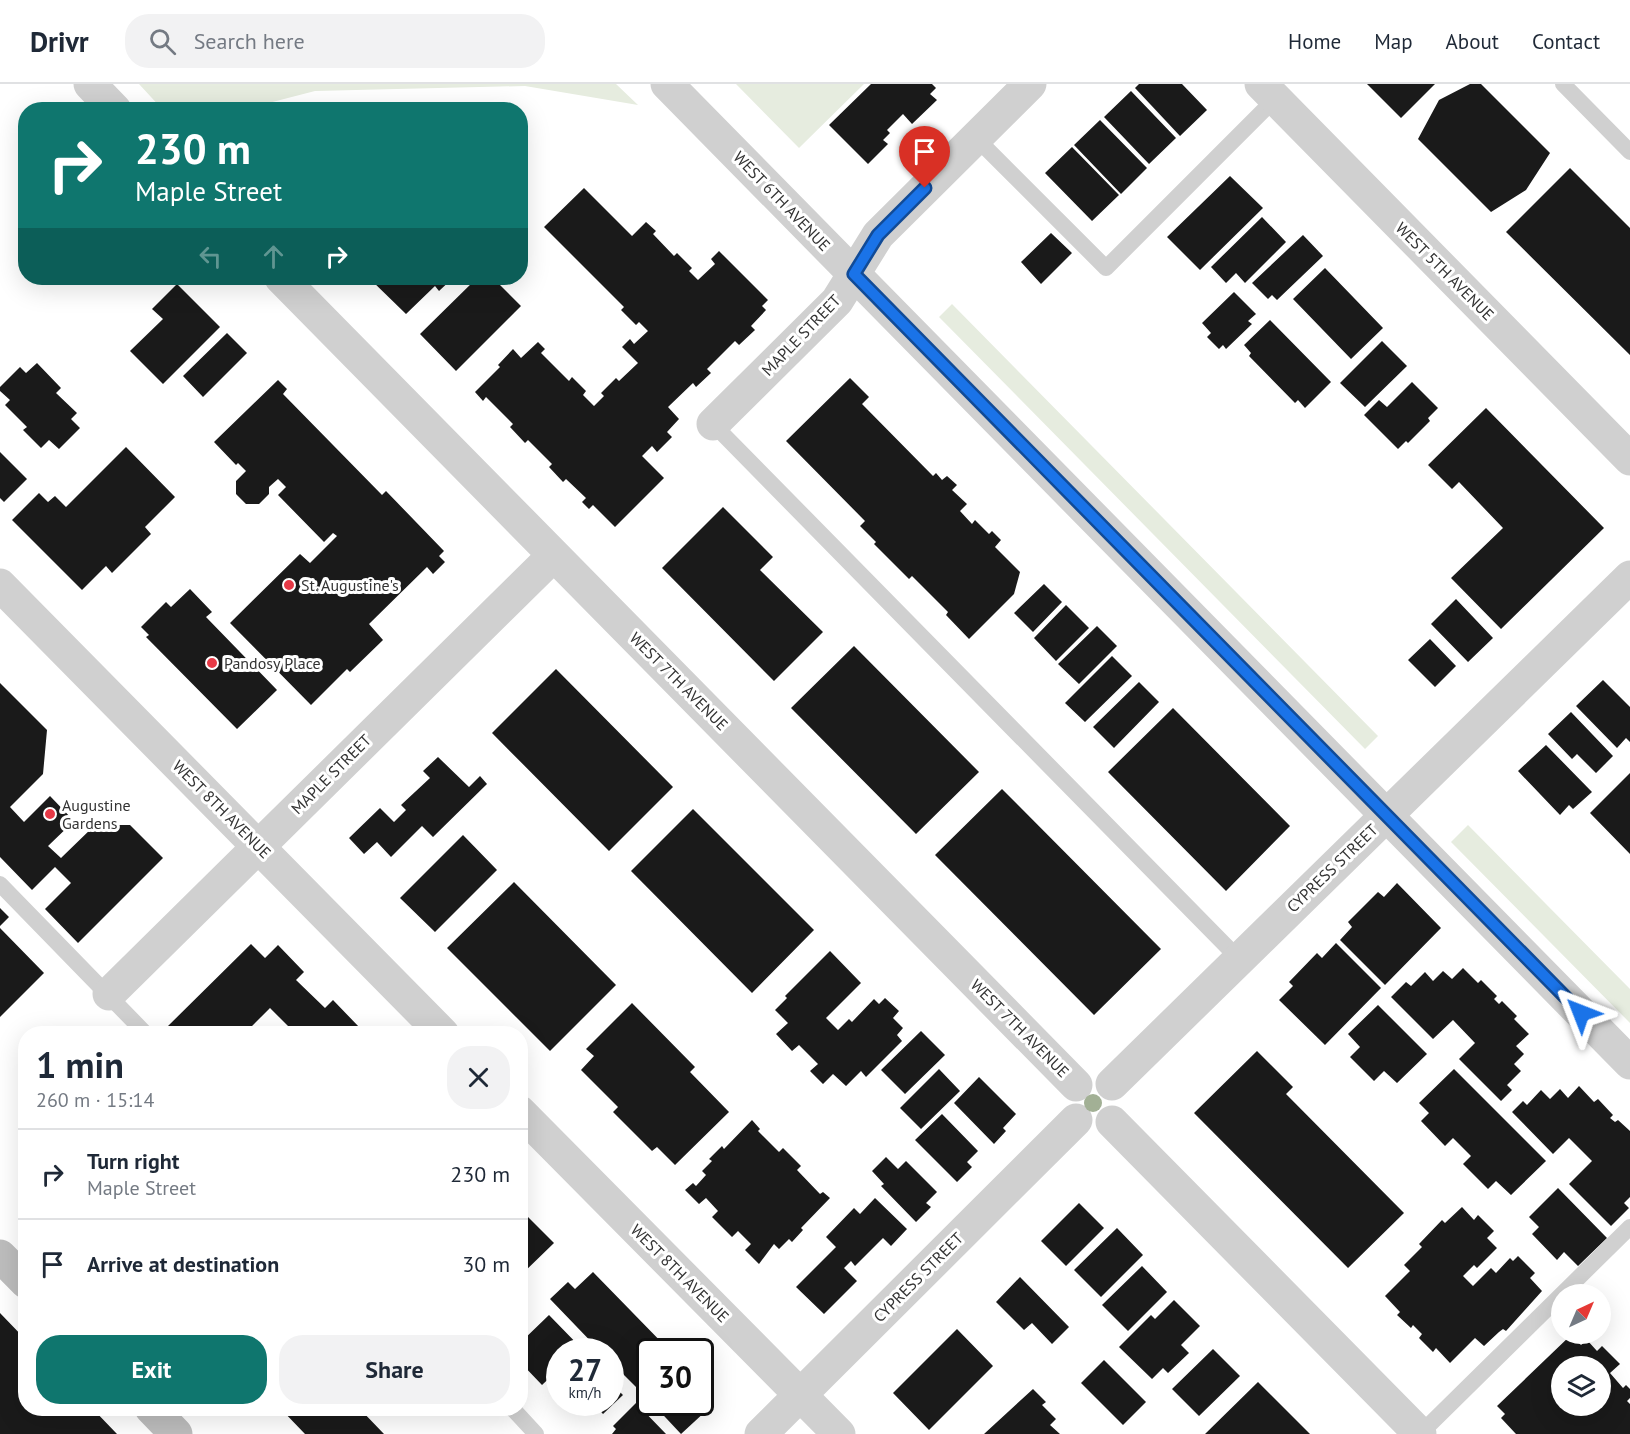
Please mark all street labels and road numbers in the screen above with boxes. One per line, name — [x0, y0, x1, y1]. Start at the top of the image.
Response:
street label: WEST 6TH AVENUE — [729, 147, 835, 255]
street label: WEST 5TH AVENUE — [1392, 218, 1498, 324]
street label: MAPLE STREET — [757, 290, 845, 380]
street label: WEST 7TH AVENUE — [626, 628, 732, 734]
street label: MAPLE STREET — [287, 730, 375, 818]
street label: WEST 8TH AVENUE — [169, 756, 275, 862]
street label: CYPRESS STREET — [1282, 819, 1382, 916]
street label: WEST 7TH AVENUE — [967, 975, 1073, 1081]
street label: WEST 8TH AVENUE — [627, 1220, 733, 1326]
street label: CYPRESS STREET — [869, 1228, 967, 1326]

